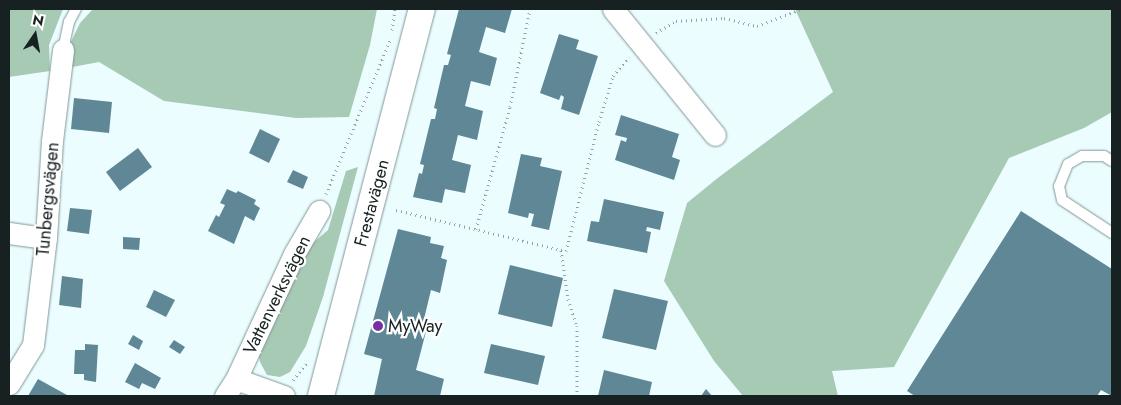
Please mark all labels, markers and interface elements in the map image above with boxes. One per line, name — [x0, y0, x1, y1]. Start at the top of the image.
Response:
text: N — [31, 9, 46, 31]
north arrow — [10, 10, 60, 60]
street label: Tunbergsvägen — [32, 141, 64, 257]
street label: Frestavägen — [350, 157, 394, 249]
street label: Vattenverksvägen — [239, 232, 315, 358]
place label: MyWay — [388, 315, 442, 337]
marker: MyWay — [372, 320, 384, 332]

